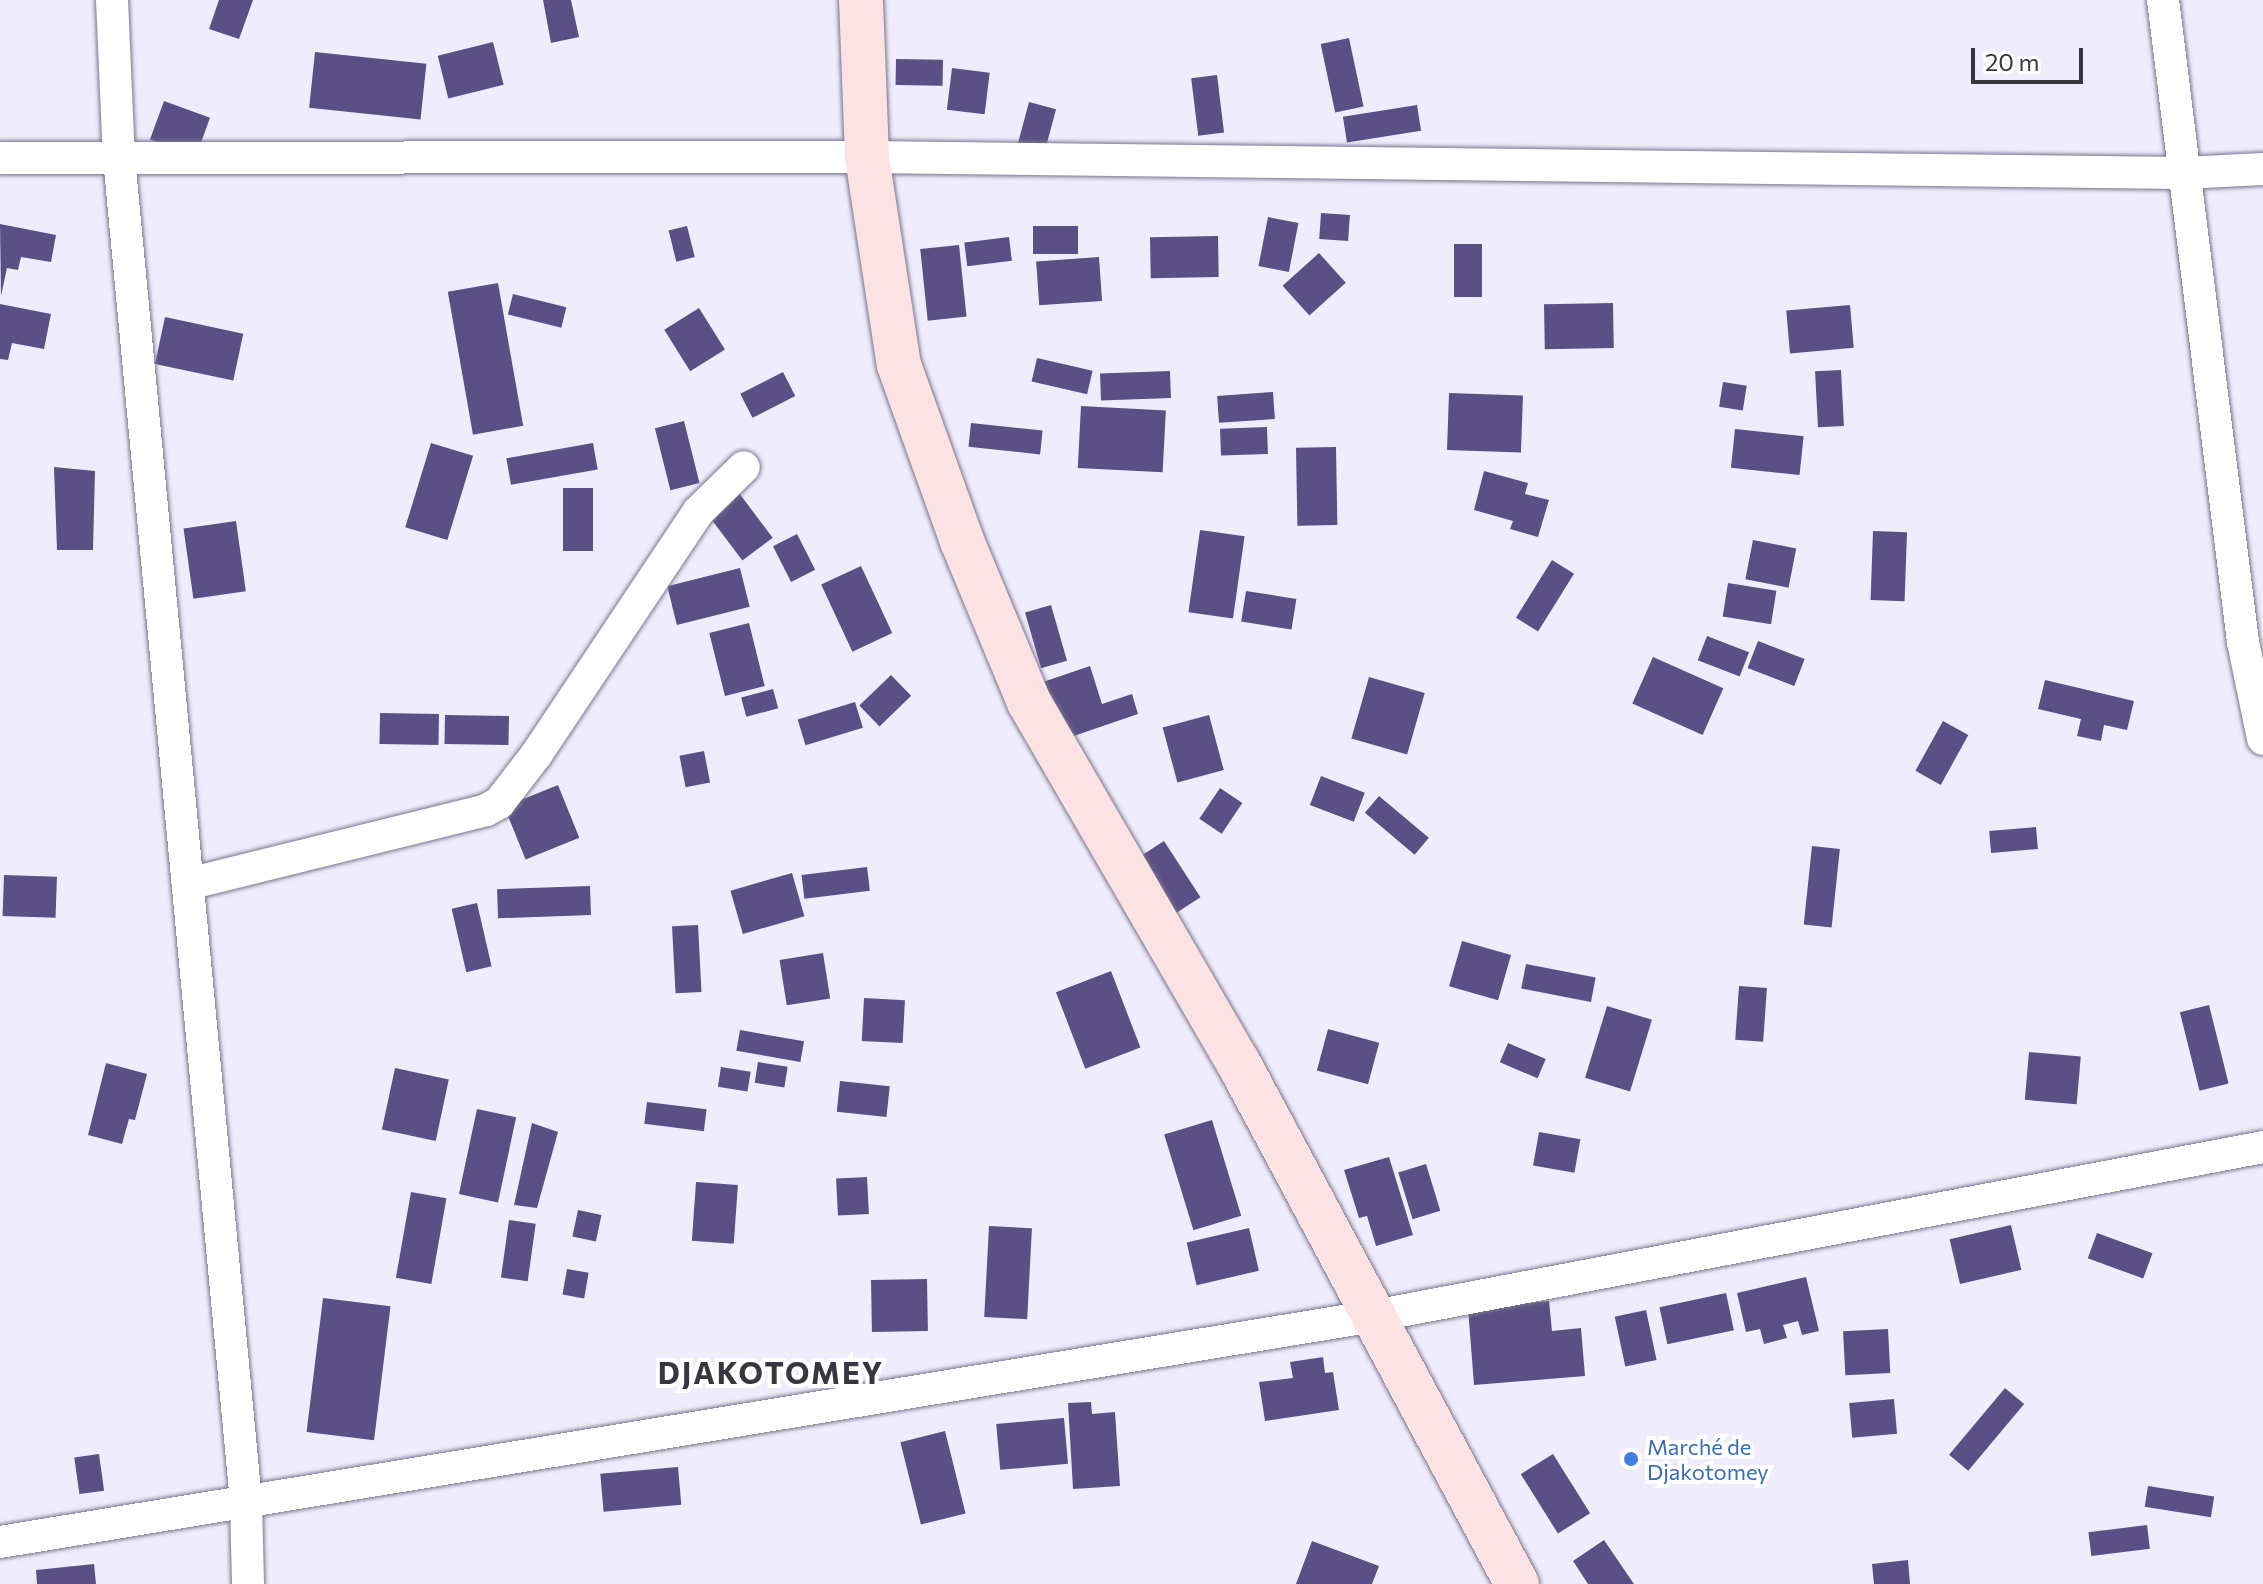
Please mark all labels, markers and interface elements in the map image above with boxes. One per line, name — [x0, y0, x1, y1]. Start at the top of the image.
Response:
scale bar — [1975, 32, 2087, 82]
text: 20 m — [1985, 47, 2039, 76]
district label: DJAKOTOMEY — [658, 1354, 884, 1390]
place label: Marché de Djakotomey — [1647, 1433, 1769, 1484]
marker: Marché de Djakotomey — [1622, 1450, 1640, 1468]

